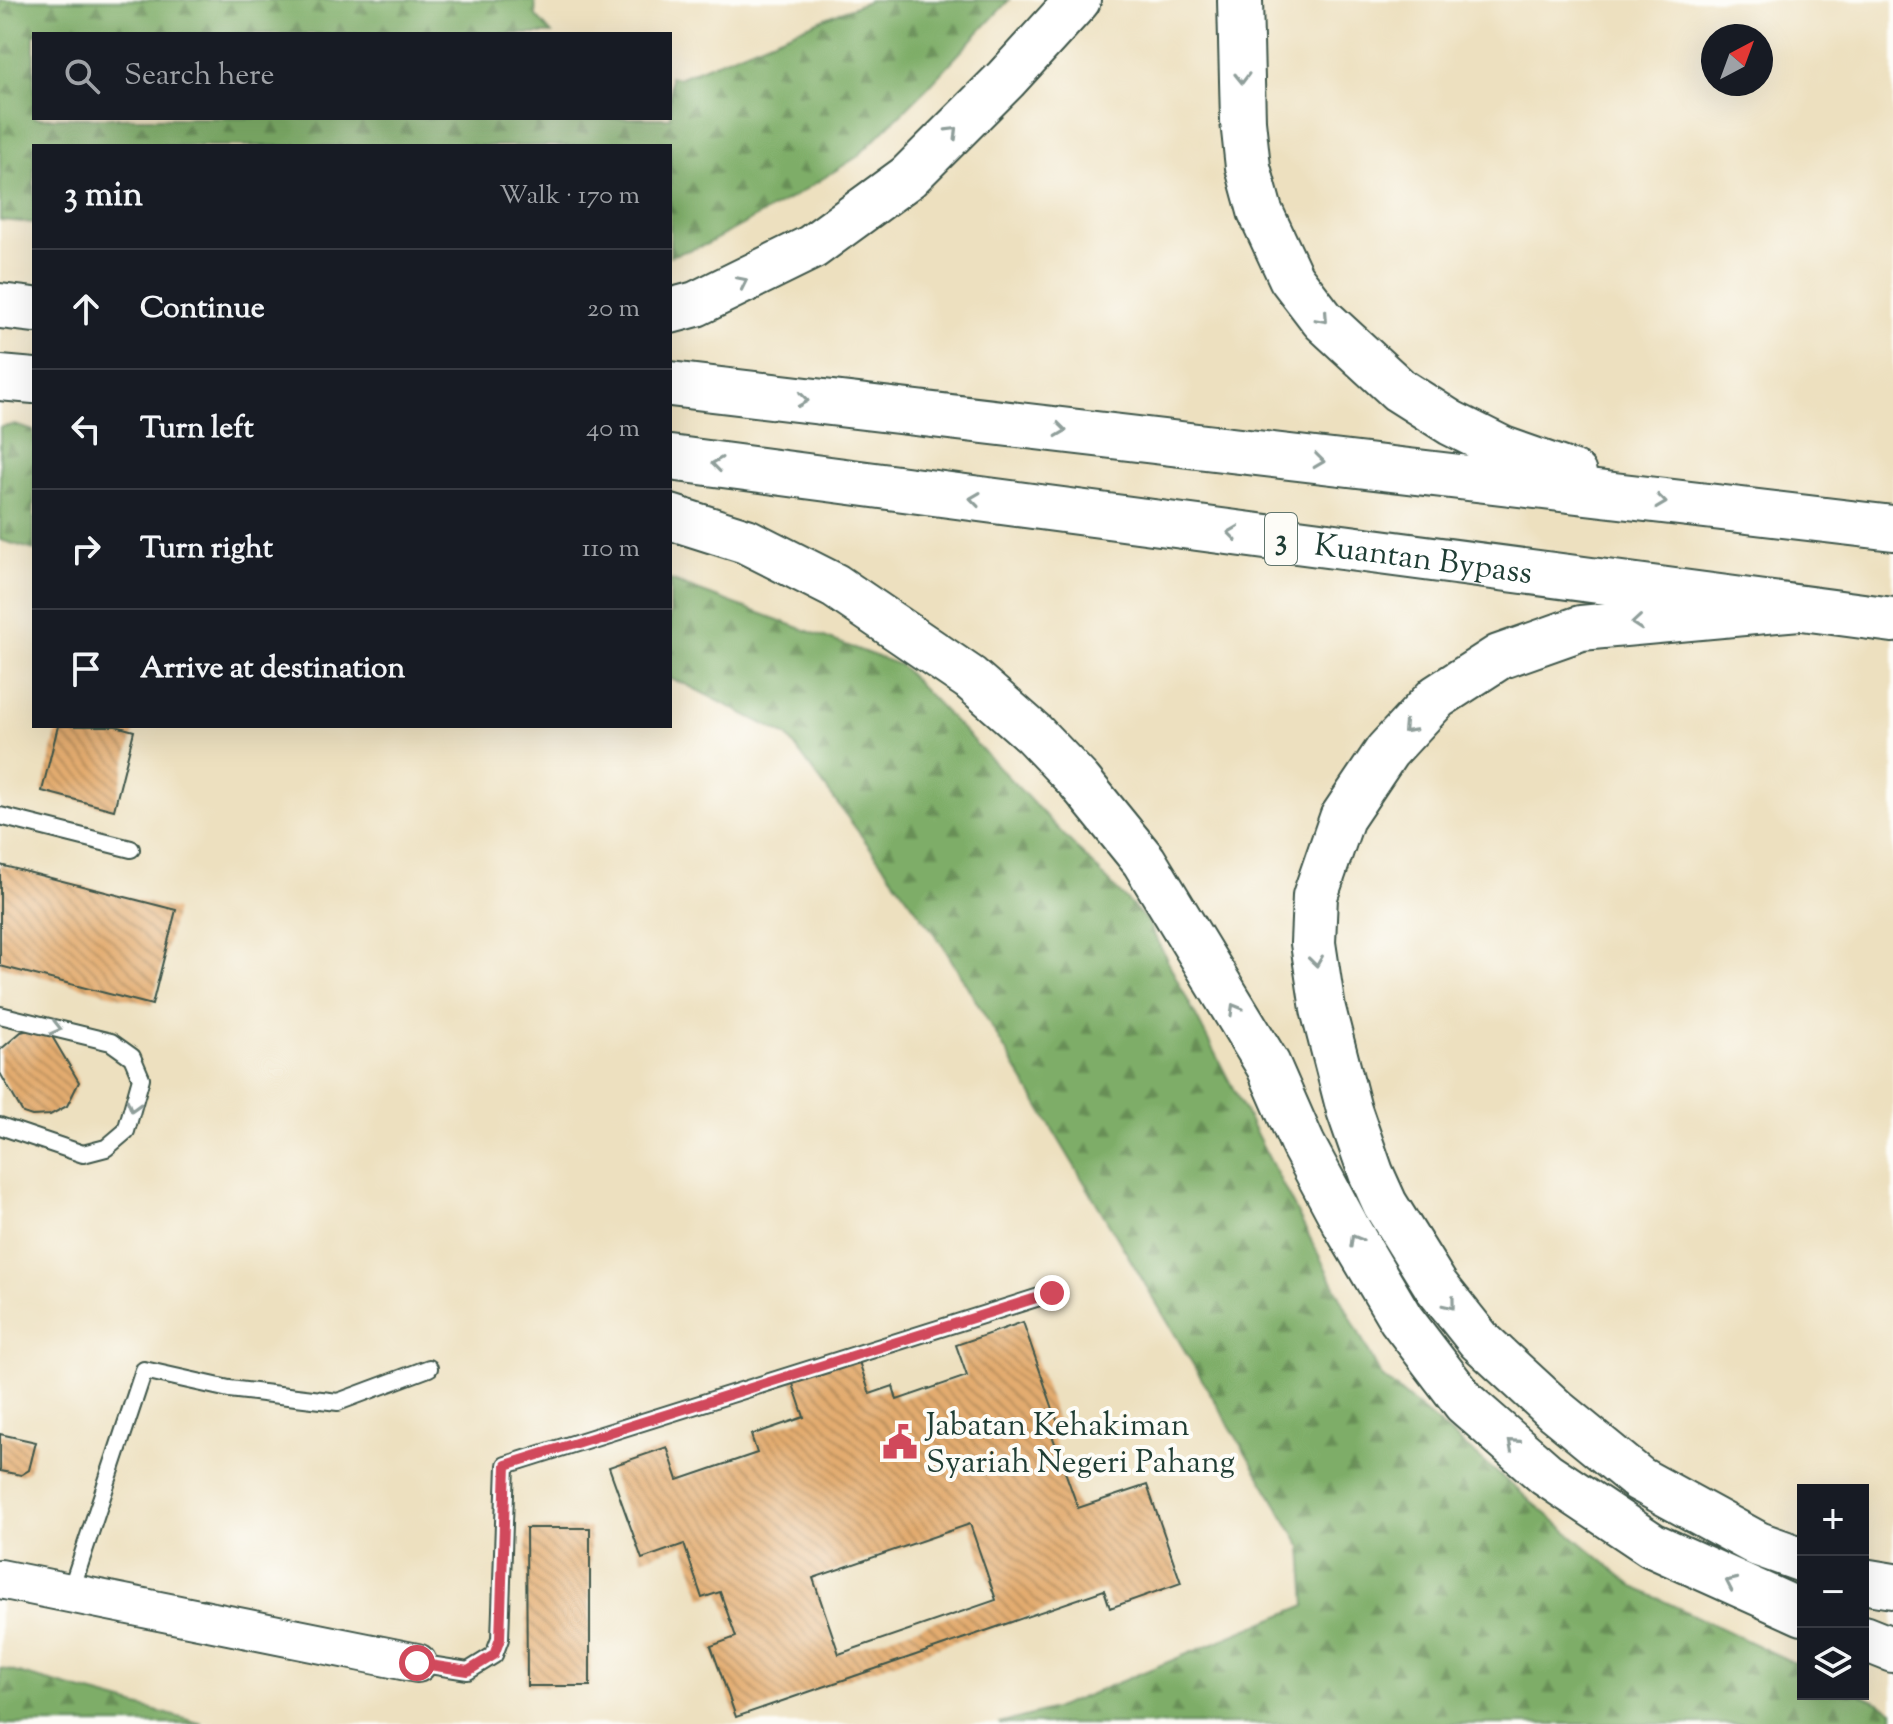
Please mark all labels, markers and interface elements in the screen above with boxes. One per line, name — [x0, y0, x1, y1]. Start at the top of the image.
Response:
north arrow — [1701, 24, 1773, 96]
search box — [32, 32, 672, 120]
icon: search — [60, 54, 104, 98]
text: Search here — [124, 55, 274, 98]
one-way arrow — [1233, 72, 1250, 85]
one-way arrow — [944, 127, 958, 142]
text: 3 min — [64, 172, 143, 221]
text: Walk · 170 m — [499, 178, 640, 215]
one-way arrow — [734, 275, 748, 291]
icon: ahead — [64, 287, 108, 331]
text: Continue — [140, 288, 265, 331]
text: 20 m — [587, 291, 640, 328]
one-way arrow — [1314, 309, 1328, 323]
one-way arrow — [797, 391, 810, 408]
icon: left — [64, 407, 108, 451]
text: Turn left — [140, 408, 254, 451]
text: 40 m — [586, 411, 640, 448]
one-way arrow — [1055, 422, 1068, 439]
one-way arrow — [1312, 452, 1326, 469]
one-way arrow — [710, 456, 724, 473]
one-way arrow — [968, 490, 981, 507]
one-way arrow — [1655, 493, 1668, 510]
road number: 3 — [1265, 513, 1297, 565]
street label: Kuantan Bypass — [1311, 524, 1535, 598]
one-way arrow — [1226, 525, 1240, 542]
icon: right — [64, 527, 108, 571]
text: Turn right — [140, 528, 273, 571]
text: 110 m — [582, 531, 640, 568]
one-way arrow — [1631, 614, 1644, 631]
icon: arrive — [64, 647, 108, 691]
text: Arrive at destination — [140, 648, 405, 691]
one-way arrow — [1403, 719, 1417, 733]
one-way arrow — [1307, 955, 1324, 968]
one-way arrow — [1229, 1003, 1245, 1018]
one-way arrow — [48, 1019, 62, 1036]
one-way arrow — [126, 1099, 142, 1113]
one-way arrow — [1349, 1234, 1365, 1249]
route end — [1034, 1275, 1070, 1311]
one-way arrow — [1440, 1294, 1455, 1309]
place label: Jabatan Kehakiman Syariah Negeri Pahang — [924, 1404, 1235, 1487]
public building icon: Jabatan Kehakiman Syariah Negeri Pahang — [881, 1423, 919, 1461]
one-way arrow — [1507, 1439, 1522, 1454]
map controls — [1797, 1484, 1869, 1700]
button: + — [1797, 1484, 1869, 1556]
button: − — [1797, 1556, 1869, 1628]
one-way arrow — [1725, 1577, 1740, 1593]
button: layers — [1797, 1628, 1869, 1700]
route start — [399, 1645, 435, 1681]

